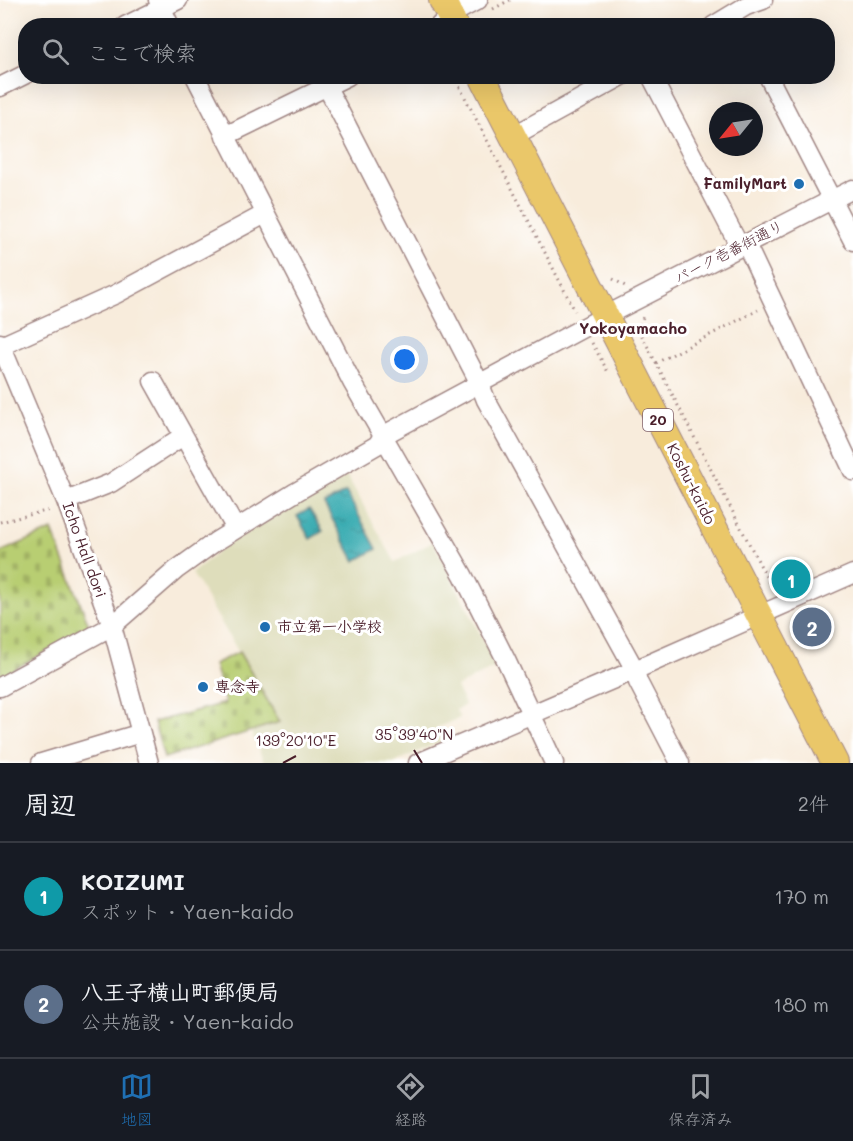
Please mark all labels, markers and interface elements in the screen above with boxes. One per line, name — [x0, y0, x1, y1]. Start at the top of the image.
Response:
search box — [18, 18, 835, 84]
icon: search — [39, 35, 72, 68]
text: ここで検索 — [87, 38, 197, 67]
north arrow — [709, 102, 763, 156]
place label: FamilyMart — [703, 173, 787, 193]
marker: FamilyMart — [792, 177, 806, 191]
street label: パーク壱番街通り — [671, 215, 787, 287]
district label: Yokoyamacho — [579, 317, 687, 338]
your location — [390, 345, 419, 374]
road number: 20 — [643, 409, 673, 431]
street label: Koshu-kaido — [663, 440, 721, 528]
street label: Icho Hall dori — [58, 499, 112, 600]
pin: 1 — [772, 556, 810, 602]
pin: 2 — [792, 604, 832, 650]
place label: 市立第一小学校 — [277, 616, 382, 636]
marker: 市立第一小学校 — [258, 620, 272, 634]
place label: 専念寺 — [215, 676, 260, 696]
marker: 専念寺 — [196, 680, 210, 694]
text: 35°39'40"N — [375, 724, 453, 744]
text: 139°20'10"E — [256, 730, 337, 750]
text: 周辺 — [24, 787, 76, 821]
text: 2件 — [798, 790, 829, 816]
text: KOIZUMI — [81, 867, 185, 896]
text: 1 — [39, 883, 48, 909]
text: 170 m — [774, 883, 829, 909]
text: スポット · Yaen-kaido — [81, 898, 294, 924]
text: 八王子横山町郵便局 — [81, 977, 279, 1006]
text: 2 — [38, 991, 49, 1017]
text: 180 m — [773, 991, 829, 1017]
text: 公共施設 · Yaen-kaido — [81, 1008, 294, 1034]
tab: 地図 — [120, 1070, 153, 1130]
tab: 経路 — [394, 1070, 427, 1130]
tab: 保存済み — [668, 1070, 732, 1130]

